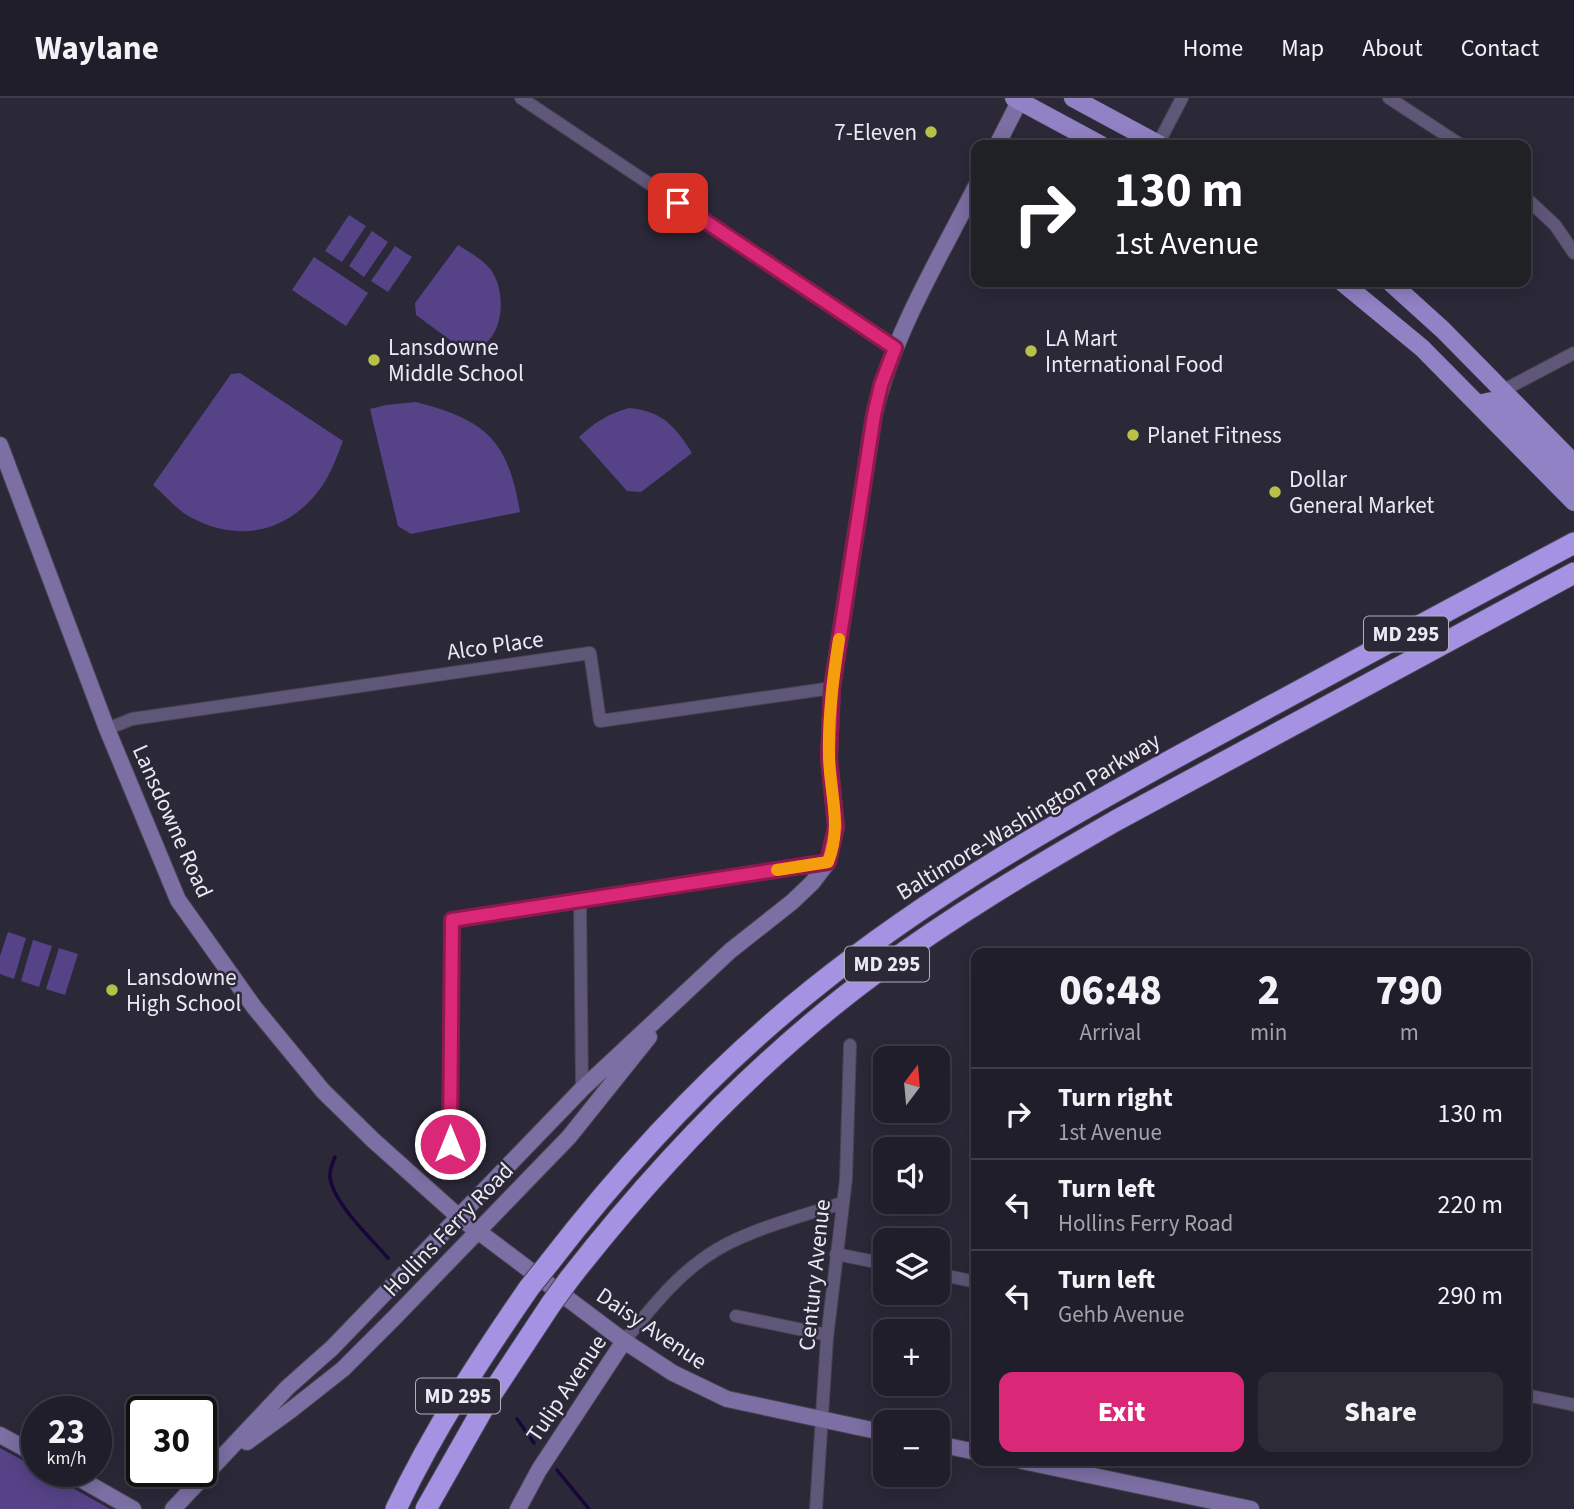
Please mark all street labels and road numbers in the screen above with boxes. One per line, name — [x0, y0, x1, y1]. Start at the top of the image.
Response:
road number: MD 295 — [1364, 616, 1448, 652]
street label: Alco Place — [445, 622, 546, 669]
street label: Baltimore-Washington Parkway — [890, 724, 1167, 908]
street label: Lansdowne Road — [124, 739, 221, 903]
road number: MD 295 — [845, 946, 929, 982]
street label: Hollins Ferry Road — [376, 1155, 521, 1304]
street label: Century Avenue — [790, 1198, 839, 1352]
street label: Daisy Avenue — [590, 1279, 714, 1378]
street label: Tulip Avenue — [518, 1328, 615, 1449]
road number: MD 295 — [416, 1378, 500, 1414]

